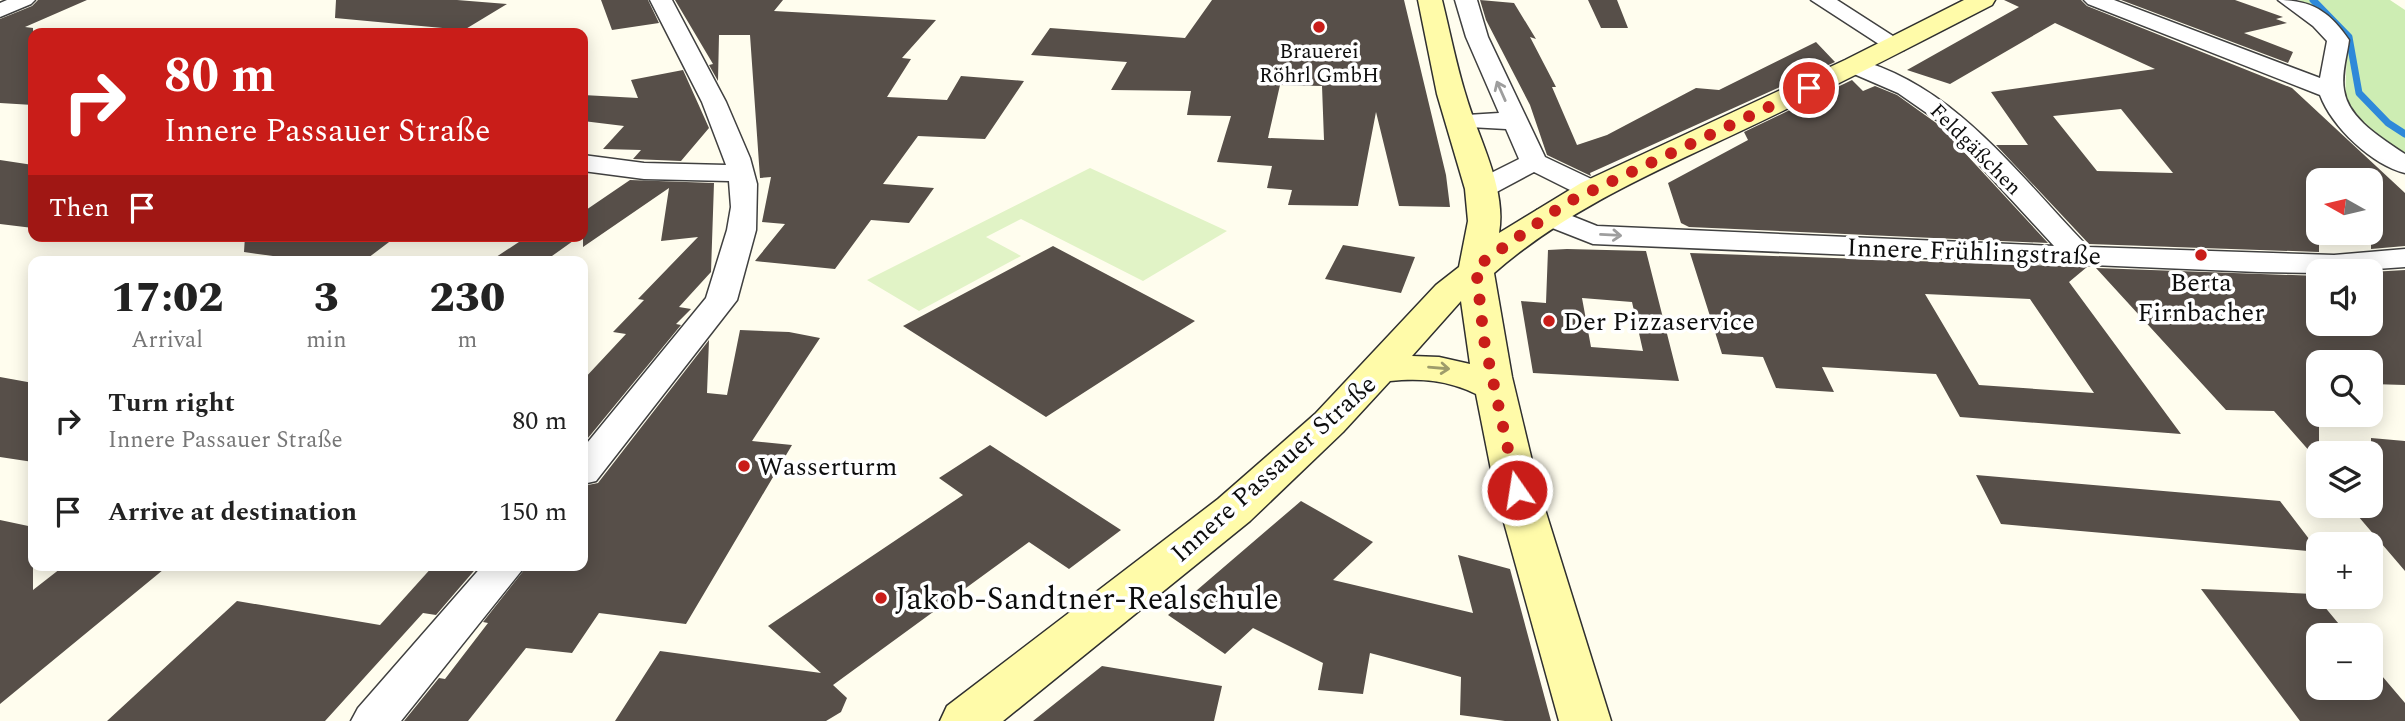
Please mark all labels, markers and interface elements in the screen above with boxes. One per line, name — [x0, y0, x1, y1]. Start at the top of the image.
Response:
marker: Brauerei Röhrl GmbH — [1311, 19, 1327, 35]
place label: Brauerei Röhrl GmbH — [1259, 36, 1379, 92]
text: 80 m — [164, 39, 275, 114]
icon: right — [49, 56, 140, 147]
pin — [1779, 58, 1839, 118]
icon: arrive — [1790, 69, 1828, 107]
one-way arrow — [1494, 81, 1507, 103]
street label: Feldgäßchen — [1922, 96, 2029, 203]
text: Innere Passauer Straße — [164, 107, 490, 156]
north arrow — [2306, 168, 2384, 245]
map controls — [2306, 168, 2383, 700]
text: Then — [49, 188, 109, 228]
icon: arrive — [123, 189, 161, 227]
street label: Innere Frühlingstraße — [1846, 228, 2102, 276]
one-way arrow — [1600, 229, 1623, 242]
marker: Berta Firnbacher — [2193, 247, 2209, 263]
button: sound — [2306, 259, 2383, 336]
place label: Berta Firnbacher — [2138, 263, 2264, 333]
text: 17:02 — [111, 267, 223, 330]
text: 3 — [314, 267, 339, 330]
text: 230 — [429, 267, 505, 330]
place label: Der Pizzaservice — [1563, 302, 1755, 342]
marker: Der Pizzaservice — [1541, 313, 1557, 329]
text: Arrival — [131, 323, 203, 358]
text: min — [306, 323, 347, 358]
text: m — [457, 323, 477, 358]
button: search — [2306, 350, 2383, 427]
one-way arrow — [1427, 362, 1450, 375]
street label: Innere Passauer Straße — [1162, 365, 1386, 572]
text: Turn right — [108, 383, 235, 423]
text: 80 m — [512, 401, 567, 441]
icon: right — [49, 402, 87, 440]
text: Innere Passauer Straße — [108, 423, 343, 458]
button: layers — [2306, 441, 2383, 518]
place label: Wasserturm — [758, 447, 897, 487]
position arrow — [1480, 453, 1554, 527]
marker: Wasserturm — [736, 458, 752, 474]
text: Arrive at destination — [108, 492, 357, 532]
text: 150 m — [499, 492, 567, 532]
icon: arrive — [49, 493, 87, 531]
button: + — [2306, 532, 2383, 609]
place label: Jakob-Sandtner-Realschule — [895, 575, 1279, 624]
marker: Jakob-Sandtner-Realschule — [873, 590, 889, 606]
button: − — [2306, 623, 2383, 700]

